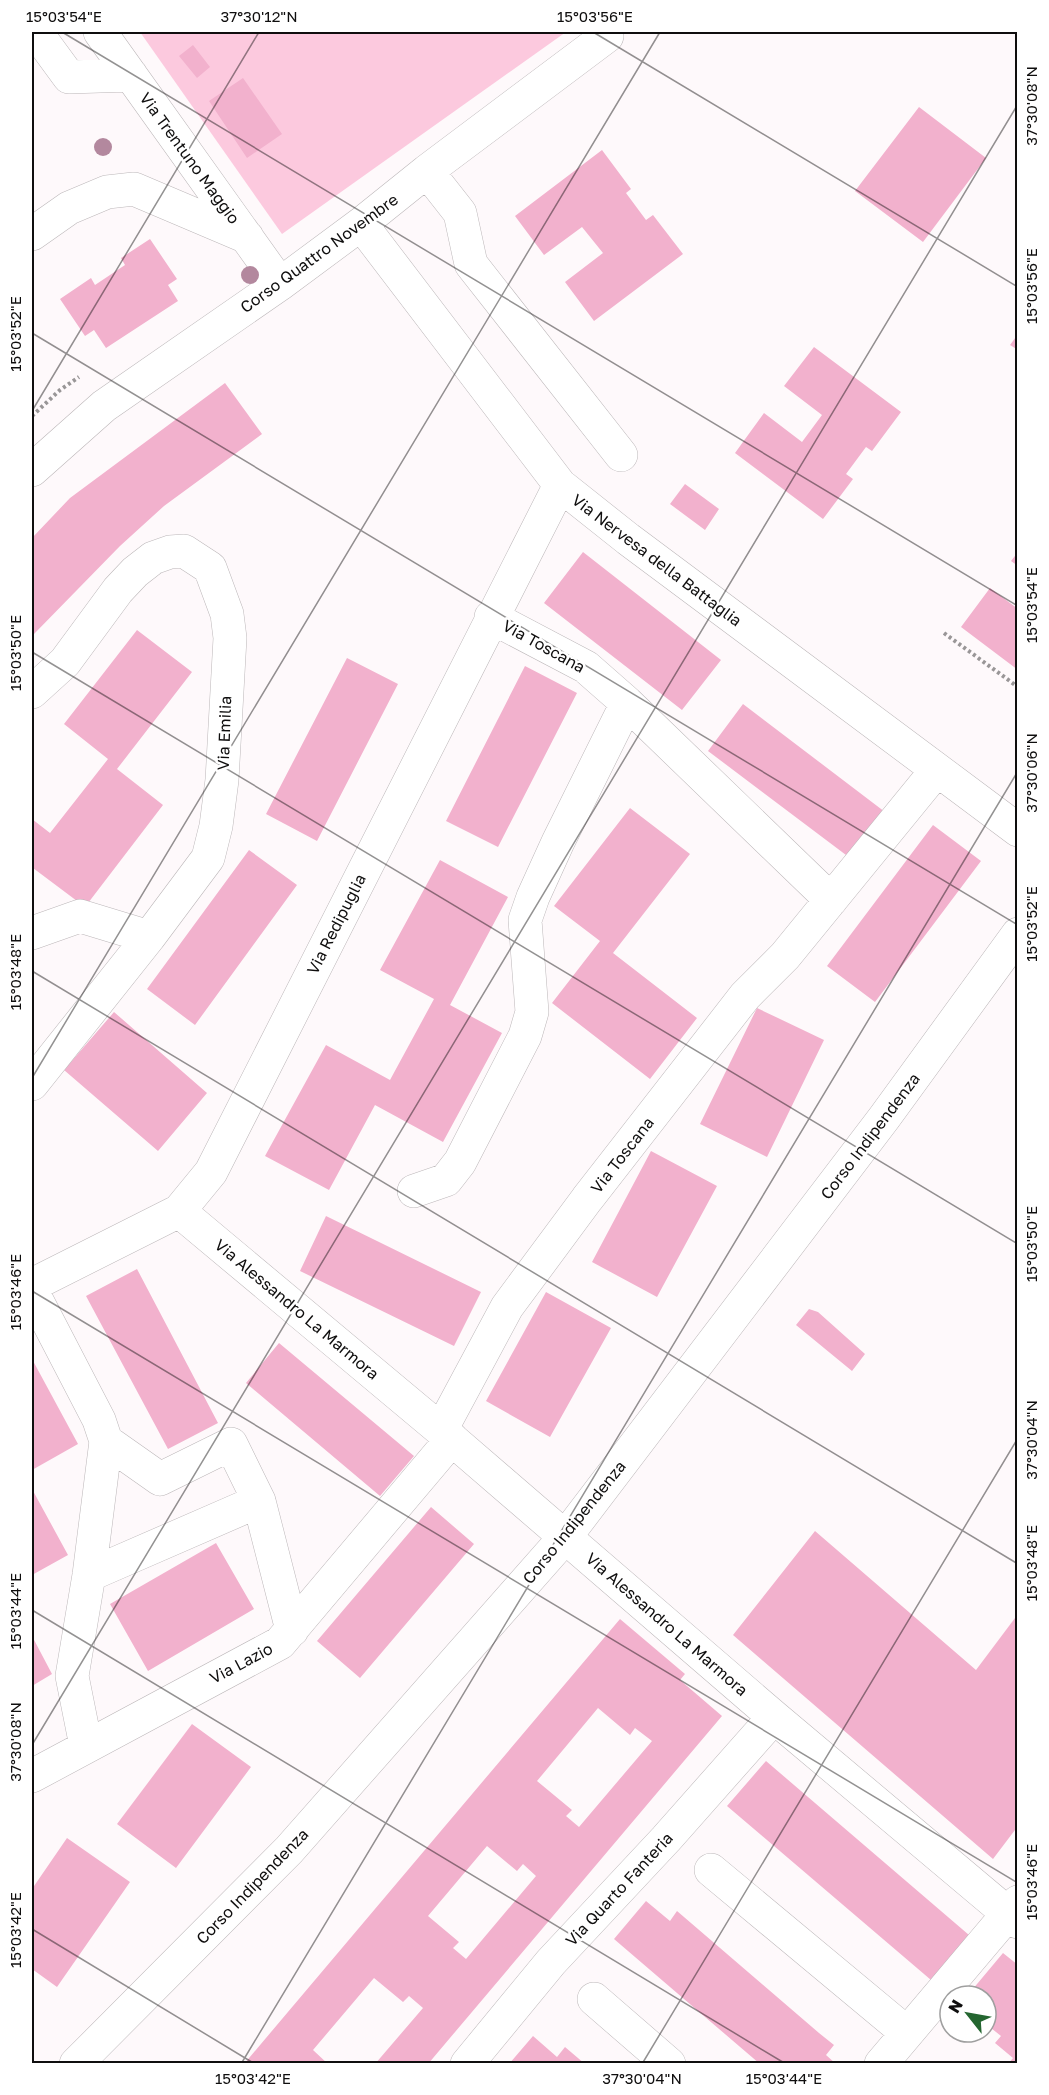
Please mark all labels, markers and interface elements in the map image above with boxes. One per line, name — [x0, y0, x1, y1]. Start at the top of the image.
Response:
text: 15°03'54"E — [26, 7, 102, 25]
text: 37°30'12"N — [220, 7, 298, 25]
text: 15°03'56"E — [557, 7, 633, 25]
text: 37°30'08"N — [1022, 66, 1040, 146]
street label: Via Trentuno Maggio — [136, 88, 244, 228]
street label: Corso Quattro Novembre — [236, 189, 402, 317]
text: 15°03'56"E — [1022, 248, 1040, 324]
text: 15°03'52"E — [6, 296, 24, 372]
street label: Via Nervesa della Battaglia — [568, 490, 746, 630]
text: 15°03'54"E — [1022, 567, 1040, 643]
text: 15°03'50"E — [6, 615, 24, 691]
street label: Via Toscana — [499, 615, 589, 677]
street label: Via Emilia — [213, 695, 235, 771]
text: 37°30'06"N — [1022, 733, 1040, 813]
street label: Via Redipuglia — [302, 870, 370, 978]
text: 15°03'52"E — [1022, 886, 1040, 962]
text: 15°03'48"E — [6, 934, 24, 1010]
street label: Corso Indipendenza — [816, 1069, 924, 1203]
street label: Via Toscana — [586, 1113, 658, 1197]
text: 15°03'50"E — [1022, 1206, 1040, 1282]
street label: Via Alessandro La Marmora — [211, 1234, 383, 1384]
text: 15°03'46"E — [6, 1254, 24, 1330]
text: 37°30'04"N — [1022, 1400, 1040, 1480]
street label: Corso Indipendenza — [518, 1456, 630, 1588]
text: 15°03'48"E — [1022, 1525, 1040, 1601]
street label: Via Alessandro La Marmora — [582, 1548, 752, 1700]
text: 15°03'44"E — [6, 1573, 24, 1649]
street label: Via Lazio — [206, 1638, 276, 1688]
text: 37°30'08"N — [6, 1702, 24, 1782]
street label: Corso Indipendenza — [192, 1824, 312, 1948]
street label: Via Quarto Fanteria — [561, 1828, 677, 1950]
text: 15°03'46"E — [1022, 1844, 1040, 1920]
text: 15°03'42"E — [6, 1892, 24, 1968]
north arrow — [938, 1984, 998, 2044]
text: N — [943, 1996, 967, 2017]
text: 15°03'42"E — [215, 2069, 291, 2087]
text: 37°30'04"N — [602, 2069, 682, 2087]
text: 15°03'44"E — [746, 2069, 822, 2087]

